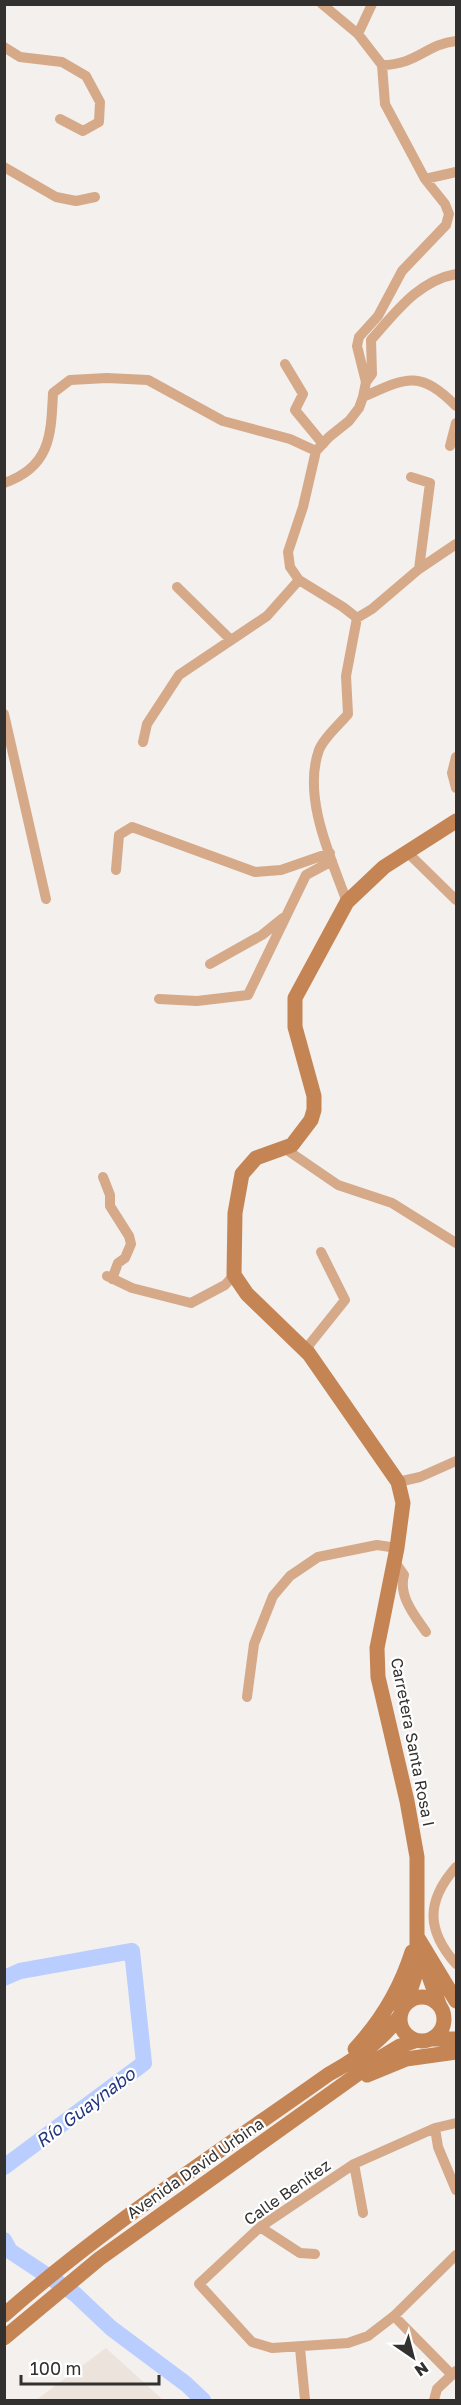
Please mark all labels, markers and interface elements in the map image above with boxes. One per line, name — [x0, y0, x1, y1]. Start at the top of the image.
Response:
street label: Carretera Santa Rosa I — [387, 1656, 439, 1828]
water label: Río Guaynabo — [31, 2062, 140, 2152]
street label: Avenida David Urbina — [123, 2113, 267, 2223]
street label: Calle Benítez — [240, 2155, 334, 2229]
north arrow — [383, 2327, 443, 2387]
scale bar — [21, 2348, 159, 2386]
text: 100 m — [30, 2357, 81, 2379]
text: N — [411, 2358, 432, 2381]

